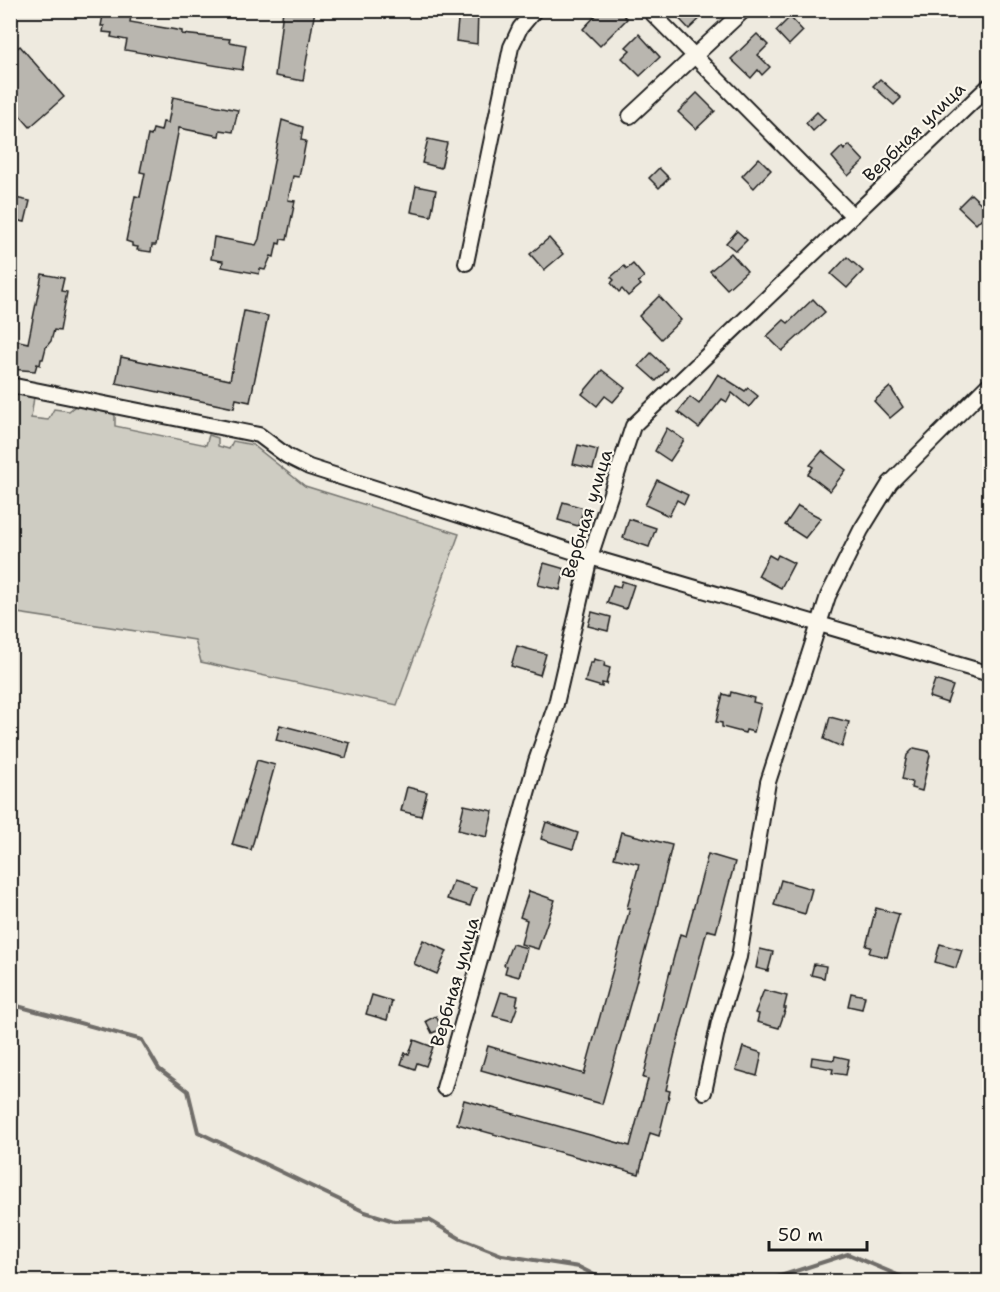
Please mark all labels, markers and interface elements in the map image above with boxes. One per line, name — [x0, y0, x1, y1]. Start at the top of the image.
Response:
street label: Вербная улица — [858, 77, 970, 187]
street label: Вербная улица — [556, 447, 618, 581]
street label: Вербная улица — [425, 914, 485, 1050]
scale bar — [769, 1214, 866, 1252]
text: 50 m — [778, 1223, 823, 1247]

